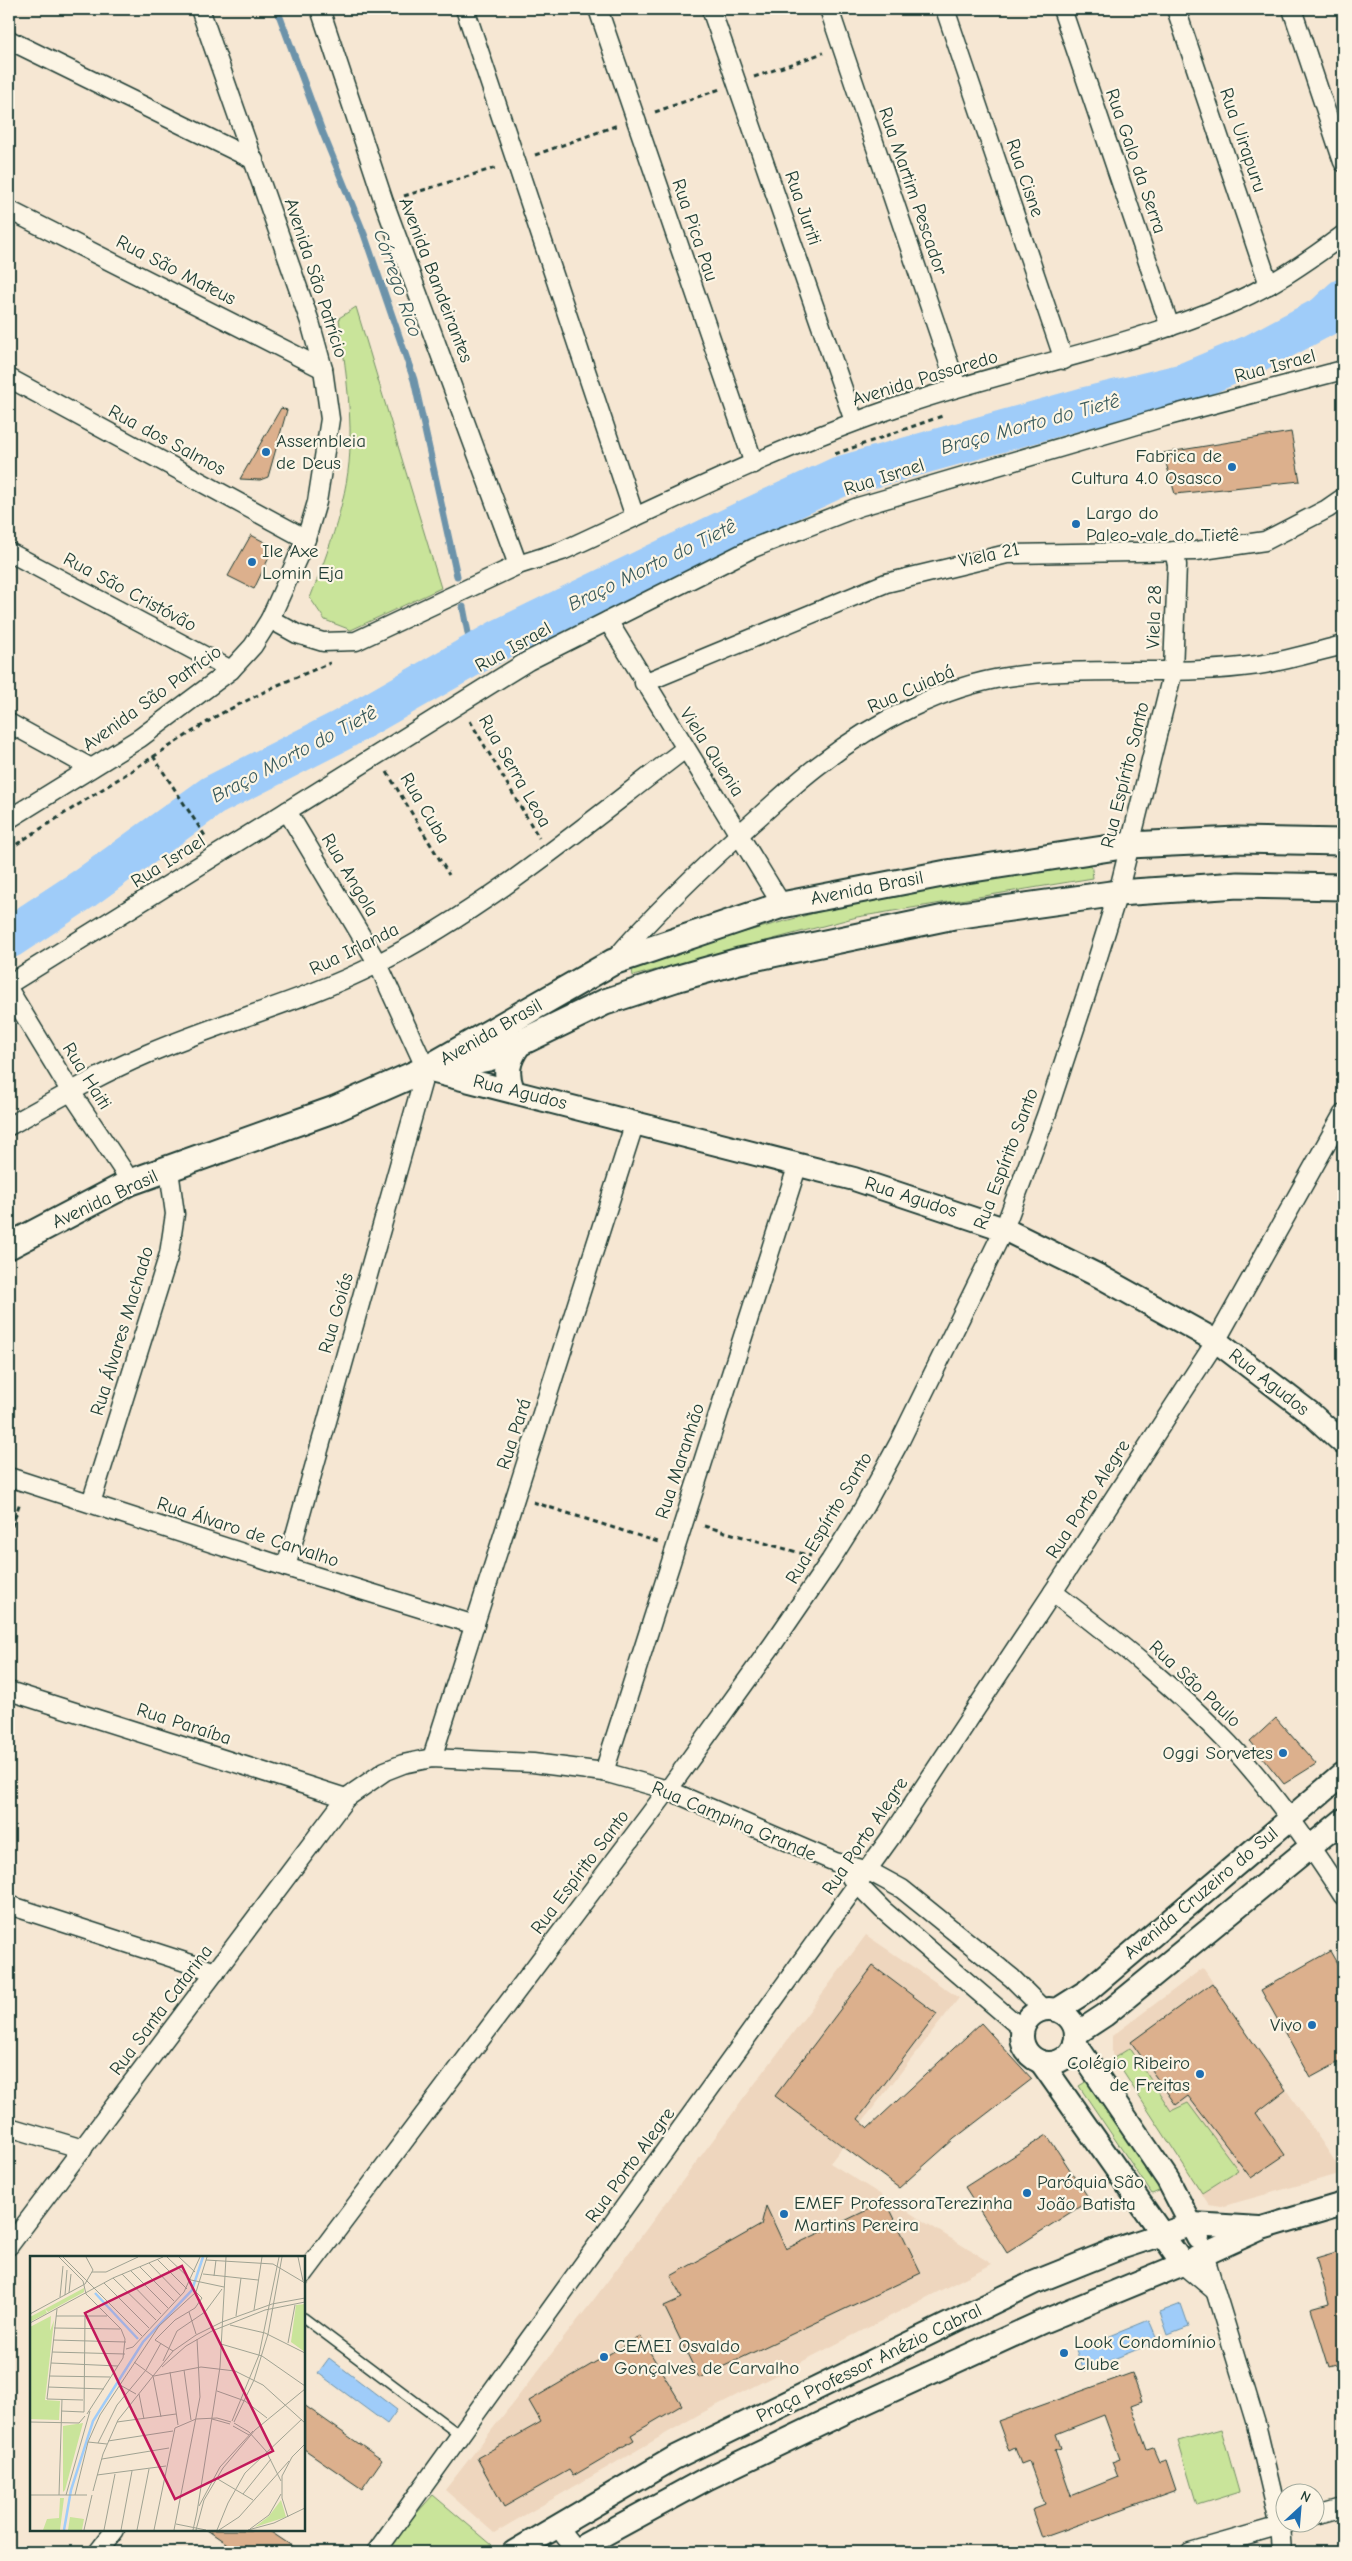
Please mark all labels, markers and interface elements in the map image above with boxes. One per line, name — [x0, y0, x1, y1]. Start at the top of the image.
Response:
street label: Rua Uirapuru — [1215, 85, 1271, 195]
street label: Rua Galo da Serra — [1101, 86, 1171, 236]
street label: Rua Martim Pescador — [874, 104, 952, 278]
street label: Rua Cisne — [1001, 136, 1049, 220]
street label: Rua Juriti — [780, 168, 826, 248]
street label: Rua Pica Pau — [667, 176, 723, 284]
street label: Avenida Bandeirantes — [394, 194, 478, 366]
street label: Avenida São Patrício — [280, 196, 352, 360]
water label: Córrego Rico — [369, 226, 427, 340]
street label: Rua São Mateus — [112, 230, 240, 310]
street label: Avenida Passaredo — [849, 345, 1001, 411]
street label: Rua Israel — [1232, 345, 1318, 387]
water label: Braço Morto do Tietê — [938, 389, 1122, 459]
street label: Rua dos Salmos — [105, 400, 229, 480]
place label: Assembleia de Deus — [276, 430, 366, 474]
place label: Fabrica de Cultura 4.0 Osasco — [1071, 445, 1222, 489]
marker: Assembleia de Deus — [260, 446, 272, 458]
street label: Rua Israel — [841, 454, 927, 500]
marker: Fabrica de Cultura 4.0 Osasco — [1226, 461, 1238, 473]
place label: Largo do Paleo-vale do Tietê — [1086, 502, 1239, 546]
water label: Braço Morto do Tietê — [564, 514, 740, 616]
marker: Largo do Paleo-vale do Tietê — [1070, 518, 1082, 530]
street label: Viela 21 — [956, 538, 1022, 572]
place label: Ile Axe Lomin Eja — [262, 540, 344, 584]
street label: Rua São Cristóvão — [60, 548, 200, 636]
marker: Ile Axe Lomin Eja — [246, 556, 258, 568]
street label: Viela 28 — [1142, 585, 1166, 649]
street label: Rua Israel — [471, 617, 555, 677]
street label: Avenida São Patrício — [78, 640, 226, 756]
street label: Rua Cuiabá — [864, 660, 958, 718]
street label: Rua Espírito Santo — [1096, 700, 1154, 850]
water label: Braço Morto do Tietê — [207, 701, 381, 807]
street label: Viela Quenia — [675, 703, 749, 801]
street label: Rua Serra Leoa — [474, 711, 556, 831]
street label: Rua Cuba — [395, 769, 455, 847]
street label: Rua Israel — [127, 830, 209, 892]
street label: Rua Angola — [317, 830, 383, 920]
street label: Avenida Brasil — [809, 866, 925, 910]
street label: Rua Irlanda — [306, 918, 402, 980]
street label: Avenida Brasil — [436, 994, 546, 1070]
street label: Rua Haiti — [58, 1038, 116, 1114]
street label: Rua Agudos — [471, 1070, 569, 1114]
street label: Rua Espírito Santo — [969, 1085, 1043, 1233]
street label: Avenida Brasil — [49, 1165, 161, 1233]
street label: Rua Agudos — [862, 1172, 960, 1222]
street label: Rua Álvares Machado — [86, 1244, 158, 1418]
street label: Rua Goiás — [314, 1270, 358, 1356]
street label: Rua Agudos — [1224, 1344, 1314, 1420]
street label: Rua Pará — [492, 1396, 536, 1472]
street label: Rua Maranhão — [651, 1400, 709, 1522]
street label: Rua Porto Alegre — [1041, 1435, 1135, 1563]
street label: Rua Espírito Santo — [781, 1448, 877, 1588]
street label: Rua Álvaro de Carvalho — [154, 1492, 342, 1572]
street label: Rua São Paulo — [1145, 1636, 1245, 1732]
street label: Rua Paraíba — [134, 1698, 234, 1750]
place label: Oggi Sorvetes — [1163, 1742, 1273, 1764]
marker: Oggi Sorvetes — [1277, 1747, 1289, 1759]
street label: Rua Porto Alegre — [817, 1773, 913, 1899]
street label: Rua Campina Grande — [649, 1776, 819, 1866]
street label: Rua Espírito Santo — [526, 1806, 634, 1938]
street label: Avenida Cruzeiro do Sul — [1120, 1822, 1282, 1964]
street label: Rua Santa Catarina — [105, 1941, 217, 2079]
place label: Vivo — [1270, 2014, 1302, 2036]
marker: Vivo — [1306, 2019, 1318, 2031]
place label: Colégio Ribeiro de Freitas — [1067, 2052, 1190, 2096]
marker: Colégio Ribeiro de Freitas — [1194, 2068, 1206, 2080]
street label: Rua Porto Alegre — [581, 2103, 679, 2227]
place label: Paróquia São João Batista — [1037, 2171, 1144, 2215]
marker: Paróquia São João Batista — [1021, 2187, 1033, 2199]
place label: EMEF ProfessoraTerezinha Martins Pereira — [794, 2192, 1013, 2236]
marker: EMEF ProfessoraTerezinha Martins Pereira — [778, 2208, 790, 2220]
inset map — [30, 2256, 305, 2531]
street label: Praça Professor Anézio Cabral — [753, 2299, 985, 2427]
place label: Look Condomínio Clube — [1074, 2331, 1216, 2375]
place label: CEMEI Osvaldo Gonçalves de Carvalho — [614, 2335, 799, 2379]
marker: Look Condomínio Clube — [1058, 2347, 1070, 2359]
marker: CEMEI Osvaldo Gonçalves de Carvalho — [598, 2351, 610, 2363]
north arrow — [1274, 2484, 1324, 2534]
text: N — [1298, 2487, 1313, 2506]

